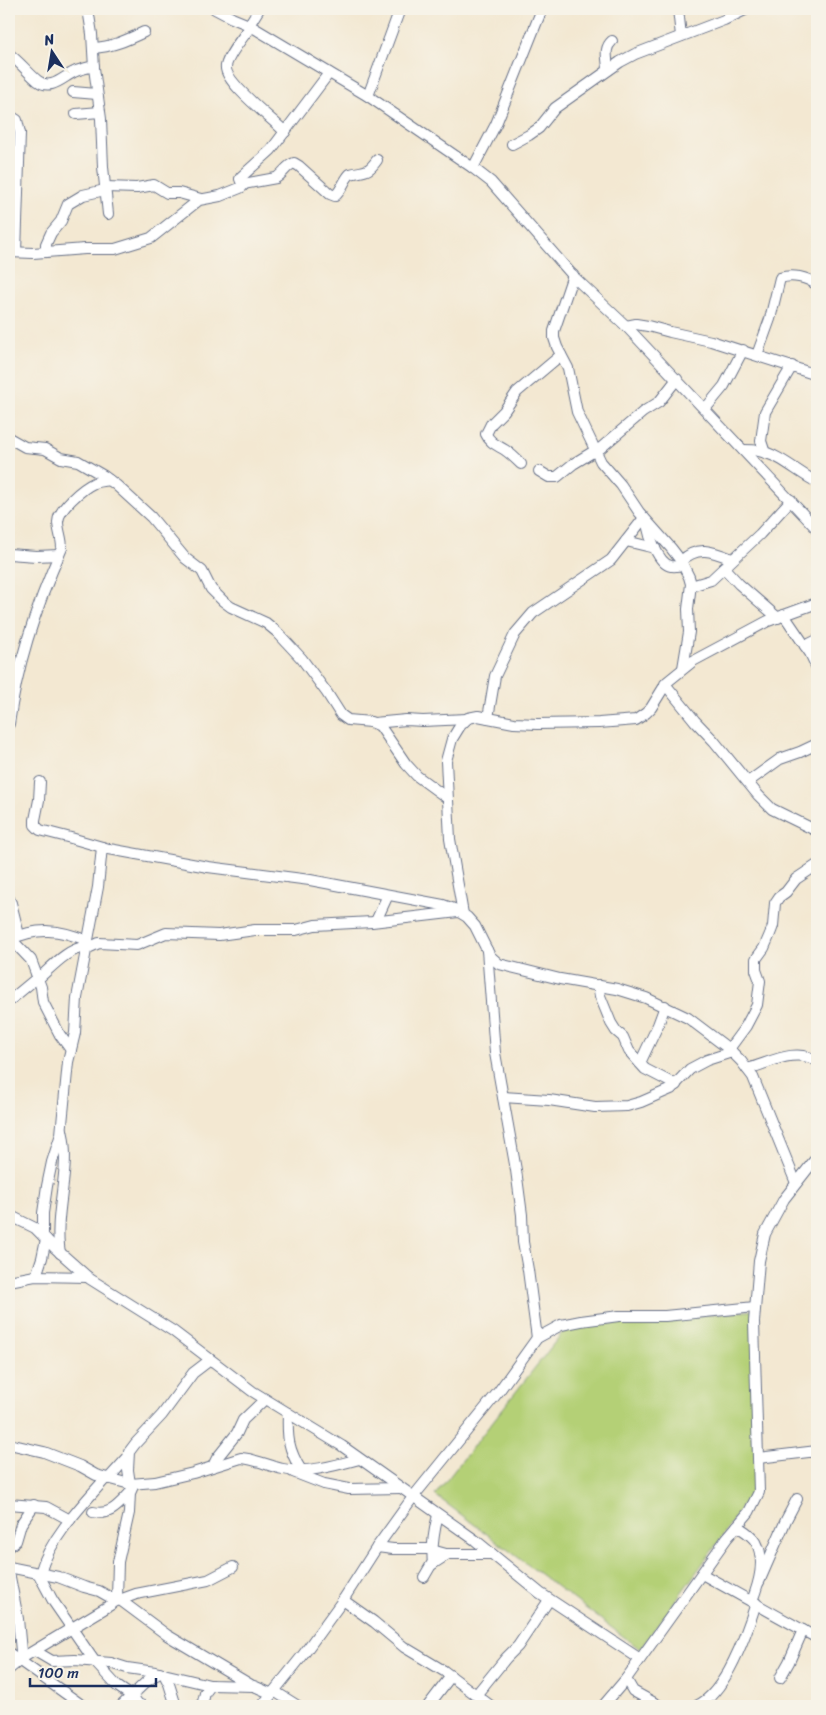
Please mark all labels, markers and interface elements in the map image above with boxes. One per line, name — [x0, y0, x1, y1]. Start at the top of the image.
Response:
text: N — [41, 26, 57, 53]
north arrow — [28, 28, 78, 78]
scale bar — [30, 1655, 156, 1687]
text: 100 m — [38, 1660, 79, 1686]

